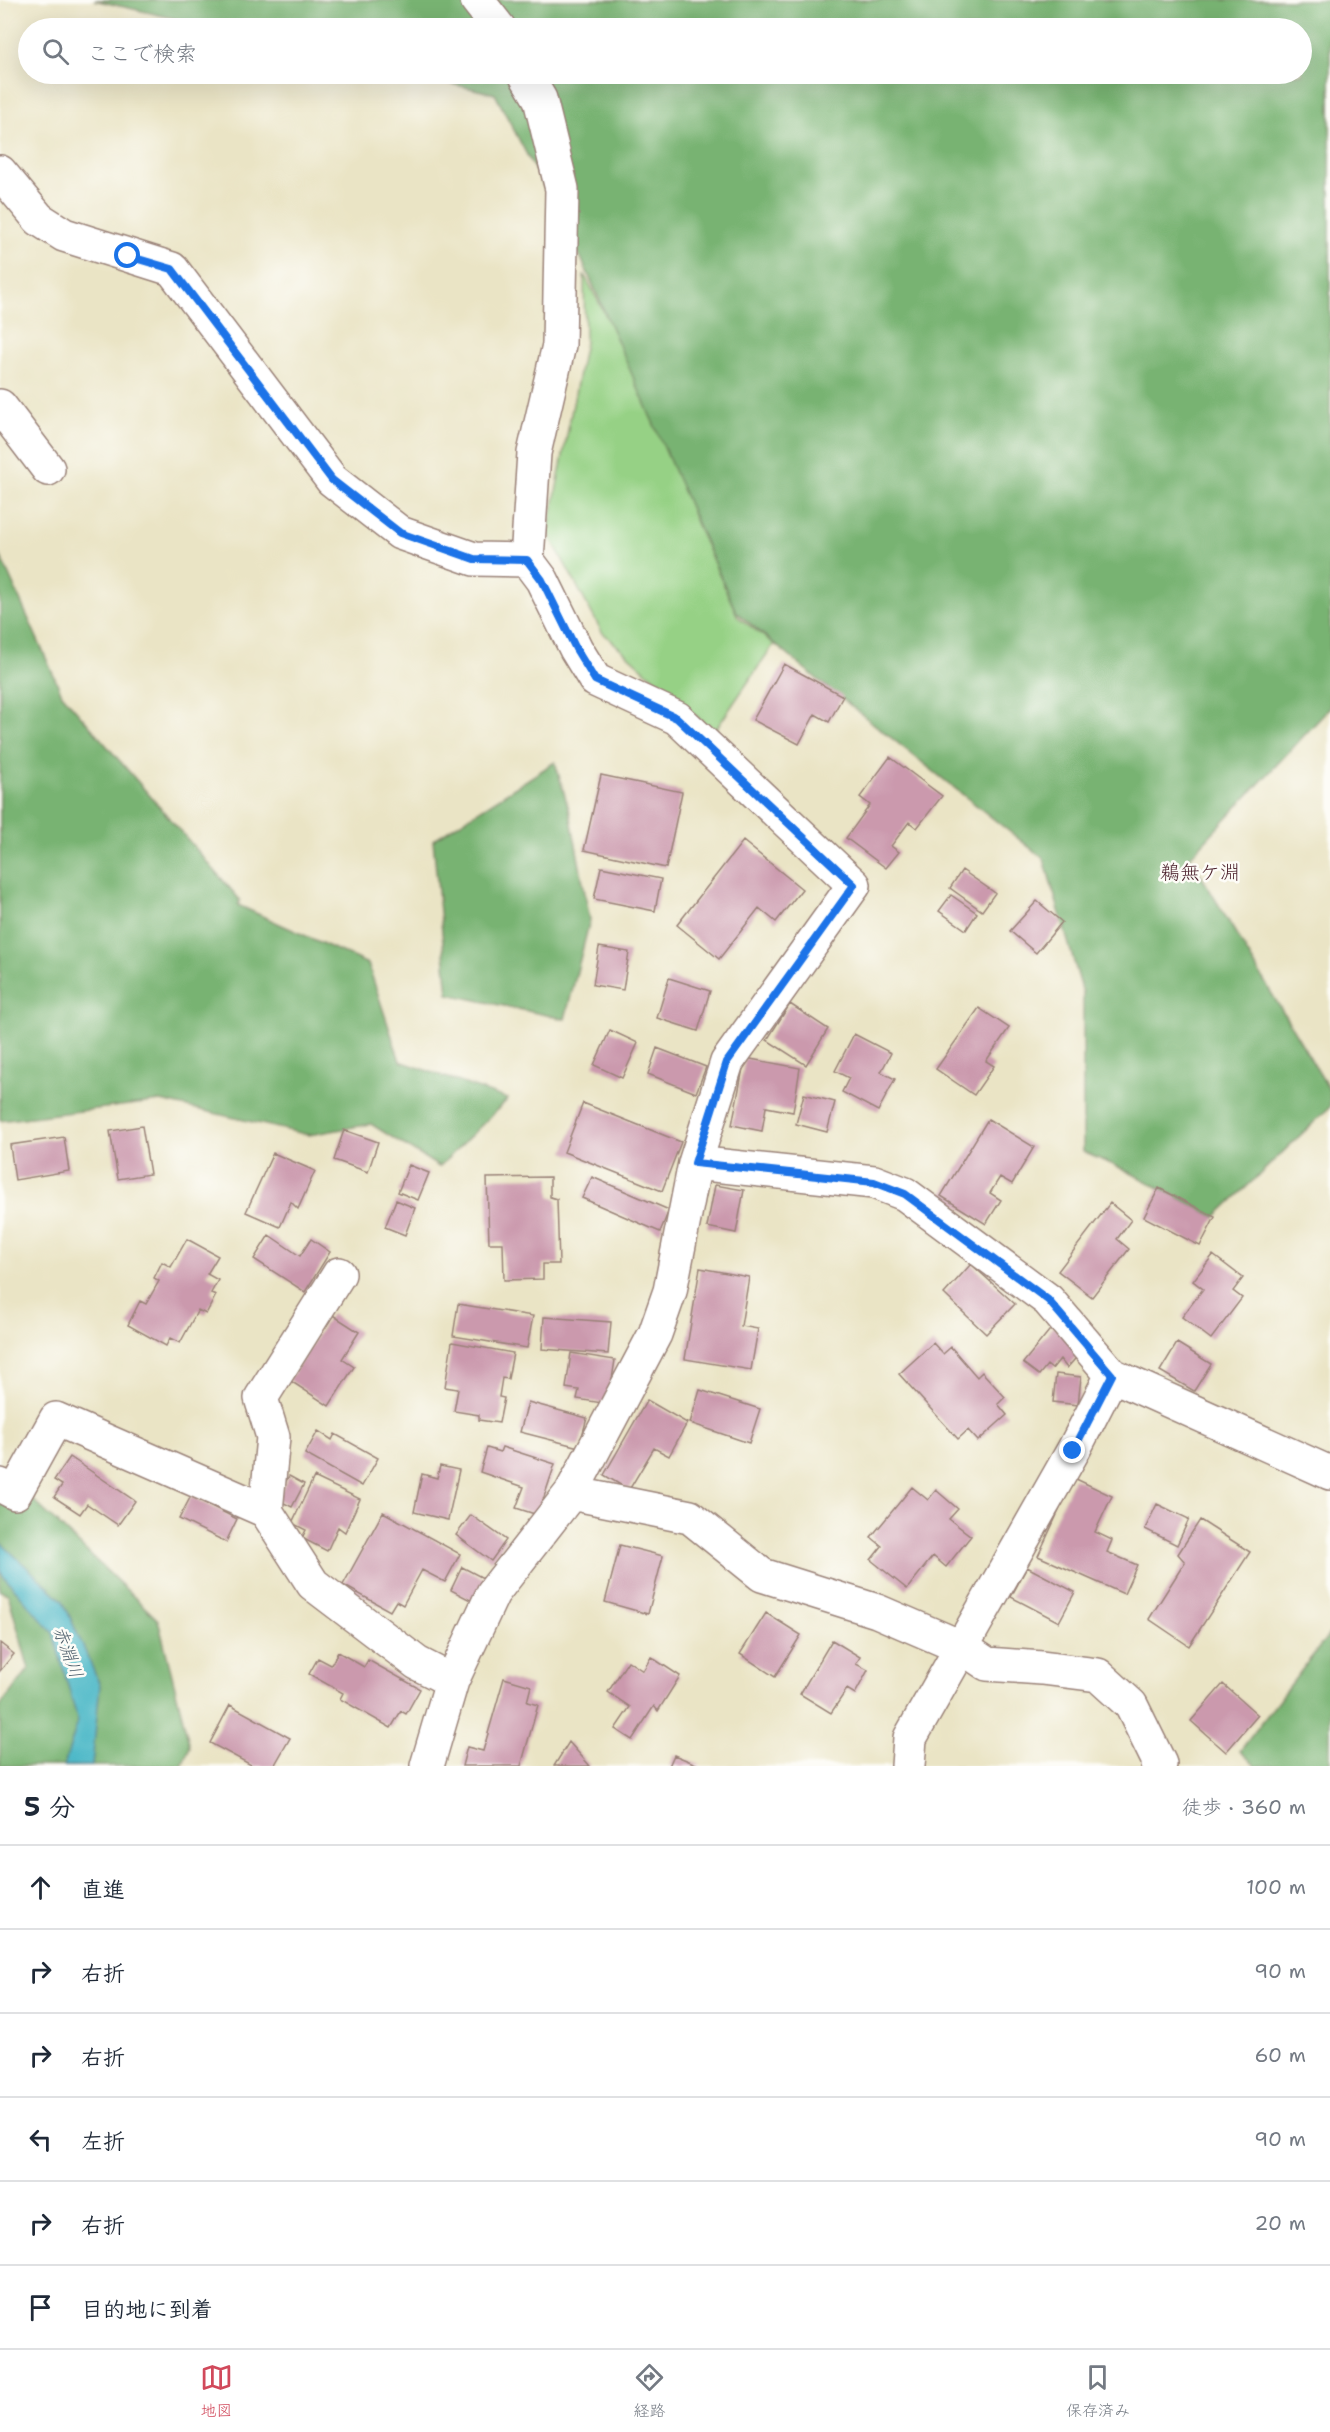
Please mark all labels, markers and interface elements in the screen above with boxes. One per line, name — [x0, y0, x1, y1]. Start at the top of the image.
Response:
search box — [18, 18, 1312, 84]
icon: search — [39, 35, 72, 68]
text: ここで検索 — [87, 39, 197, 68]
route start — [114, 242, 140, 268]
district label: 鵜無ケ淵 — [1160, 859, 1240, 885]
route end — [1059, 1437, 1085, 1463]
water label: 赤淵川 — [47, 1623, 89, 1681]
text: 5 分 — [24, 1789, 75, 1824]
text: 徒歩 · 360 m — [1182, 1794, 1306, 1820]
icon: ahead — [24, 1871, 57, 1904]
text: 100 m — [1246, 1874, 1306, 1900]
text: 直進 — [81, 1875, 125, 1904]
icon: right — [24, 1955, 57, 1988]
text: 90 m — [1254, 1958, 1306, 1984]
text: 右折 — [81, 1959, 125, 1988]
icon: right — [24, 2039, 57, 2072]
text: 60 m — [1254, 2042, 1306, 2068]
text: 右折 — [81, 2043, 125, 2072]
icon: left — [24, 2123, 57, 2156]
text: 90 m — [1254, 2126, 1306, 2152]
text: 左折 — [81, 2127, 125, 2156]
icon: right — [24, 2207, 57, 2240]
text: 20 m — [1255, 2210, 1306, 2236]
text: 右折 — [81, 2211, 125, 2240]
icon: arrive — [24, 2291, 57, 2324]
text: 目的地に到着 — [81, 2295, 213, 2324]
tab: 地図 — [200, 2361, 233, 2421]
tab: 経路 — [633, 2361, 666, 2421]
tab: 保存済み — [1066, 2361, 1130, 2421]

